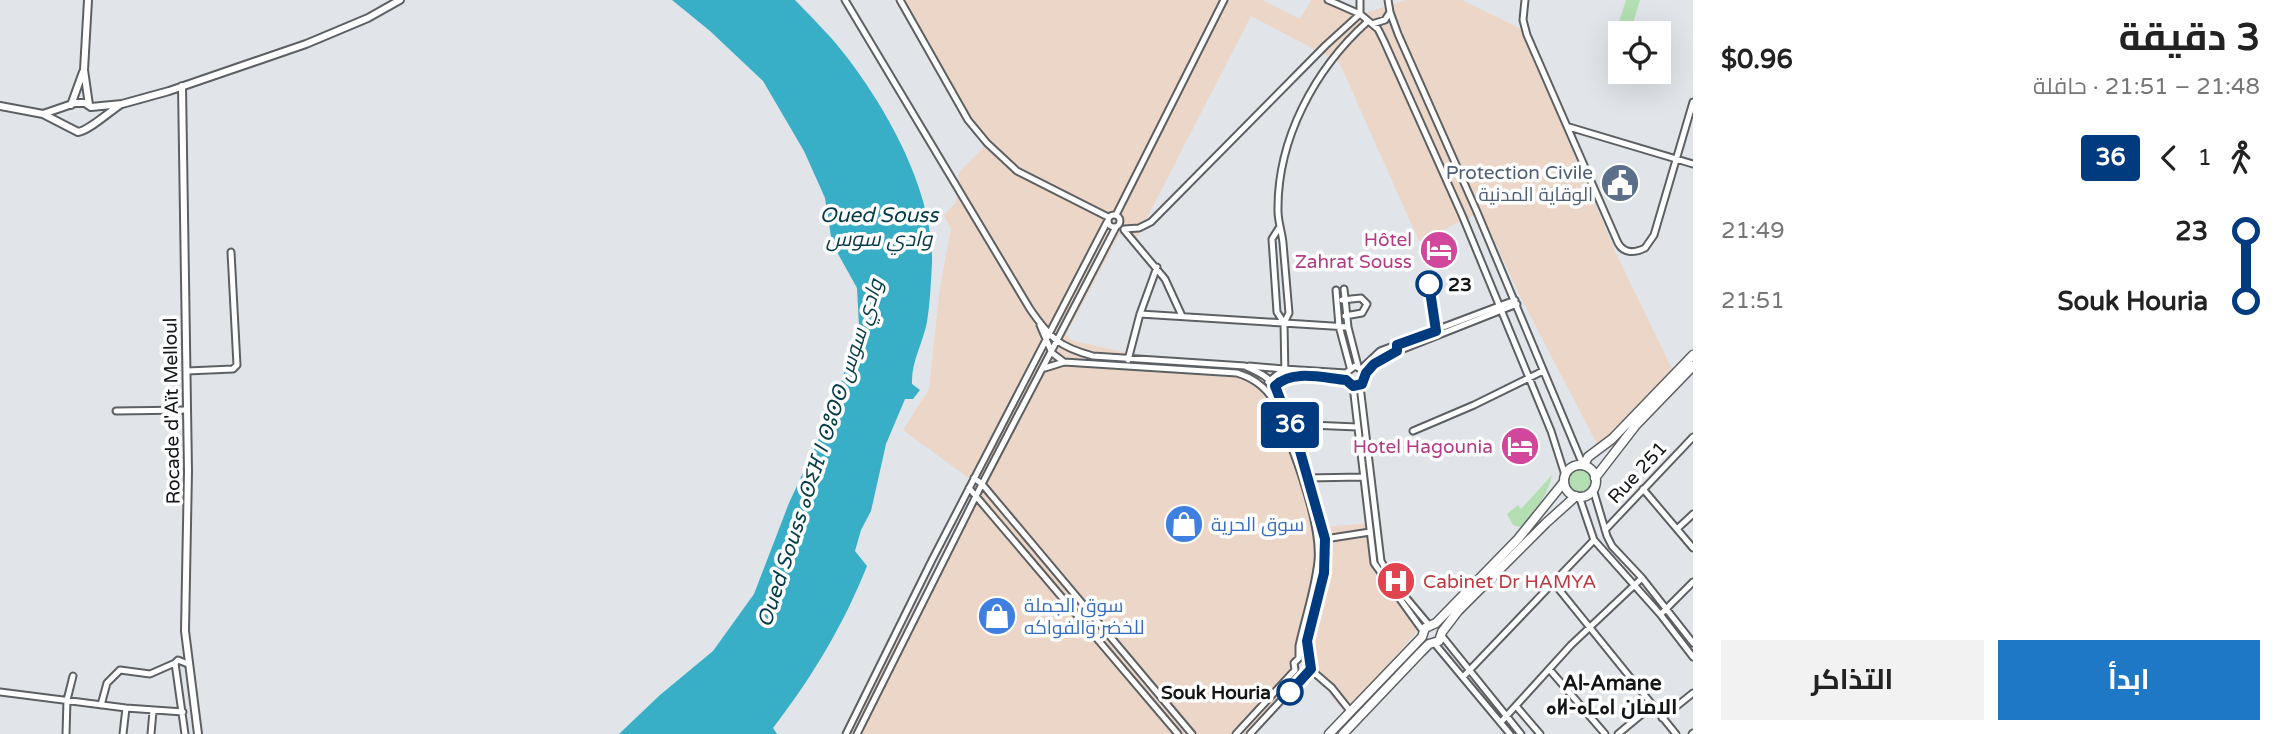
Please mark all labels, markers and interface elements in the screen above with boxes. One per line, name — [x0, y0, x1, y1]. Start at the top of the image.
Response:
text: 3 دقيقة — [2119, 15, 2260, 61]
map controls — [1608, 21, 1671, 84]
button: locate — [1608, 21, 1671, 84]
text: $0.96 — [1721, 44, 1793, 75]
text: 21:48 – 21:51 · حافلة — [2033, 73, 2260, 101]
icon: back — [2150, 139, 2188, 177]
icon: walk — [2222, 139, 2260, 177]
text: 36 — [2095, 143, 2126, 172]
text: 1 — [2198, 144, 2212, 172]
place label: Protection Civile الوقاية المدنية — [1446, 162, 1593, 206]
public building icon: Protection Civile الوقاية المدنية — [1599, 162, 1641, 204]
water label: Oued Souss وادي سوس — [820, 203, 940, 256]
text: 23 — [2175, 216, 2208, 247]
text: 21:49 — [1721, 217, 1785, 245]
place label: Hôtel Zahrat Souss — [1295, 229, 1412, 273]
hotel icon: Hôtel Zahrat Souss — [1418, 229, 1460, 271]
marker: 23 — [1416, 271, 1442, 297]
place label: 23 — [1448, 274, 1472, 296]
water label: Oued Souss ⴰⵙⵉⴼ ⵏ ⵙⵓⵙⵙ وادي سوس — [752, 275, 893, 632]
text: Souk Houria — [2057, 286, 2208, 317]
text: 21:51 — [1721, 287, 1785, 315]
street label: Rocade d'Aït Melloul — [159, 317, 185, 505]
line badge: 36 — [1258, 402, 1322, 448]
text: 36 — [1275, 410, 1305, 439]
hotel icon: Hotel Hagounia — [1499, 425, 1541, 467]
place label: Hotel Hagounia — [1353, 436, 1493, 458]
street label: Rue 251 — [1604, 437, 1672, 508]
shop icon: سوق الحرية — [1163, 503, 1205, 545]
place label: سوق الحرية — [1211, 514, 1304, 537]
hospital icon: Cabinet Dr HAMYA — [1375, 560, 1417, 602]
place label: Cabinet Dr HAMYA — [1423, 571, 1597, 593]
shop icon: سوق الجملة للخضر والفواكه — [976, 595, 1018, 637]
place label: سوق الجملة للخضر والفواكه — [1024, 595, 1145, 639]
button: التذاكر — [1721, 640, 1984, 720]
button: ابدأ — [1998, 640, 2260, 720]
district label: Al-Amane ⴰⵍ-ⴰⵎⴰⵏ الامان — [1546, 671, 1678, 720]
marker: Souk Houria — [1277, 679, 1303, 705]
place label: Souk Houria — [1161, 682, 1271, 704]

